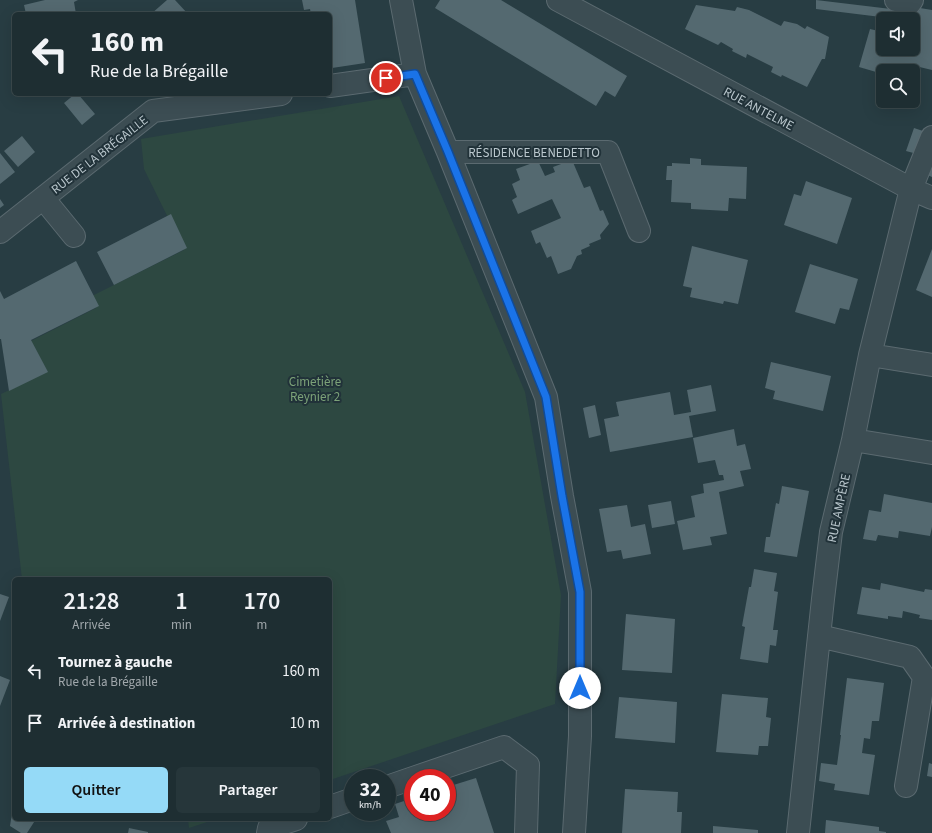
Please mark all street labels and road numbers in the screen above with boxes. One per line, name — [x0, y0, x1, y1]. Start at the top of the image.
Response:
street label: RUE ANTELME — [720, 83, 797, 135]
street label: RUE DE LA BRÉGAILLE — [47, 111, 152, 198]
street label: RÉSIDENCE BENEDETTO — [468, 144, 600, 162]
street label: RUE AMPÈRE — [823, 472, 855, 544]

